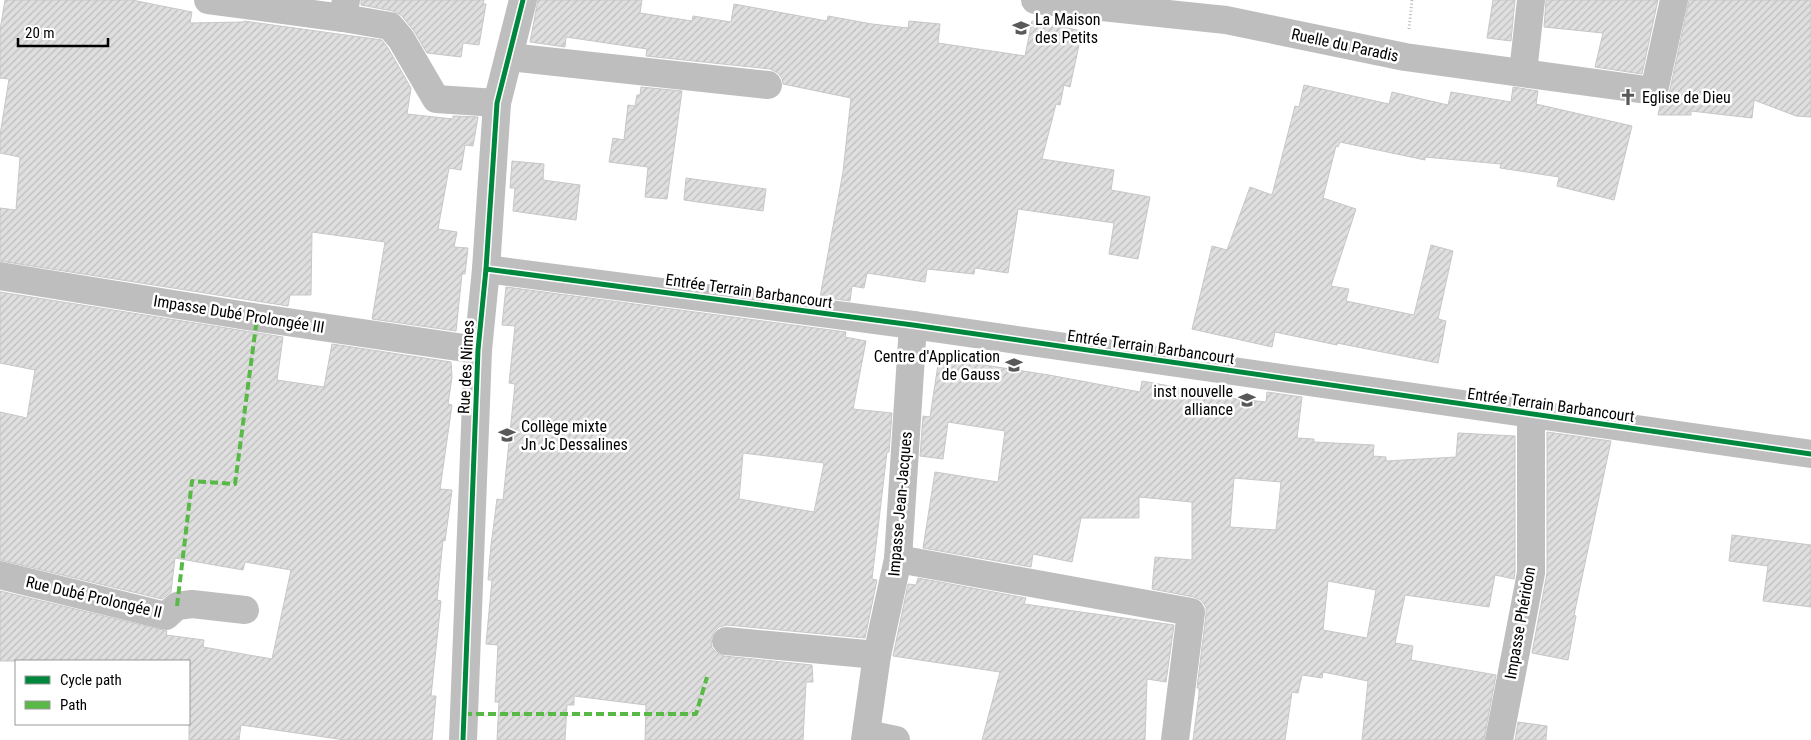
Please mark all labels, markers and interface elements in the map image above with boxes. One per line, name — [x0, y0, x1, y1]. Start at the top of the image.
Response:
place label: La Maison des Petits — [1035, 10, 1100, 47]
scale bar — [18, 15, 108, 47]
school or university icon: La Maison des Petits — [1011, 18, 1031, 38]
text: 20 m — [25, 24, 55, 42]
street label: Ruelle du Paradis — [1290, 24, 1400, 66]
church icon: Eglise de Dieu — [1618, 87, 1638, 107]
place label: Eglise de Dieu — [1642, 88, 1731, 107]
street label: Entrée Terrain Barbancourt — [664, 270, 834, 312]
street label: Impasse Dubé Prolongée III — [152, 291, 326, 337]
street label: Rue des Nimes — [454, 319, 478, 415]
street label: Entrée Terrain Barbancourt — [1066, 326, 1236, 368]
place label: Centre d'Application de Gauss — [874, 347, 1000, 384]
school or university icon: Centre d'Application de Gauss — [1004, 355, 1024, 375]
place label: inst nouvelle alliance — [1153, 382, 1233, 419]
street label: Entrée Terrain Barbancourt — [1466, 384, 1636, 426]
school or university icon: inst nouvelle alliance — [1237, 390, 1257, 410]
place label: Collège mixte Jn Jc Dessalines — [521, 417, 628, 454]
school or university icon: Collège mixte Jn Jc Dessalines — [497, 425, 517, 445]
street label: Impasse Jean-Jacques — [884, 431, 916, 577]
street label: Impasse Phéridon — [1501, 565, 1539, 681]
street label: Rue Dubé Prolongée II — [24, 572, 164, 622]
legend — [15, 660, 190, 725]
text: Cycle path — [60, 671, 122, 689]
text: Path — [60, 696, 87, 714]

